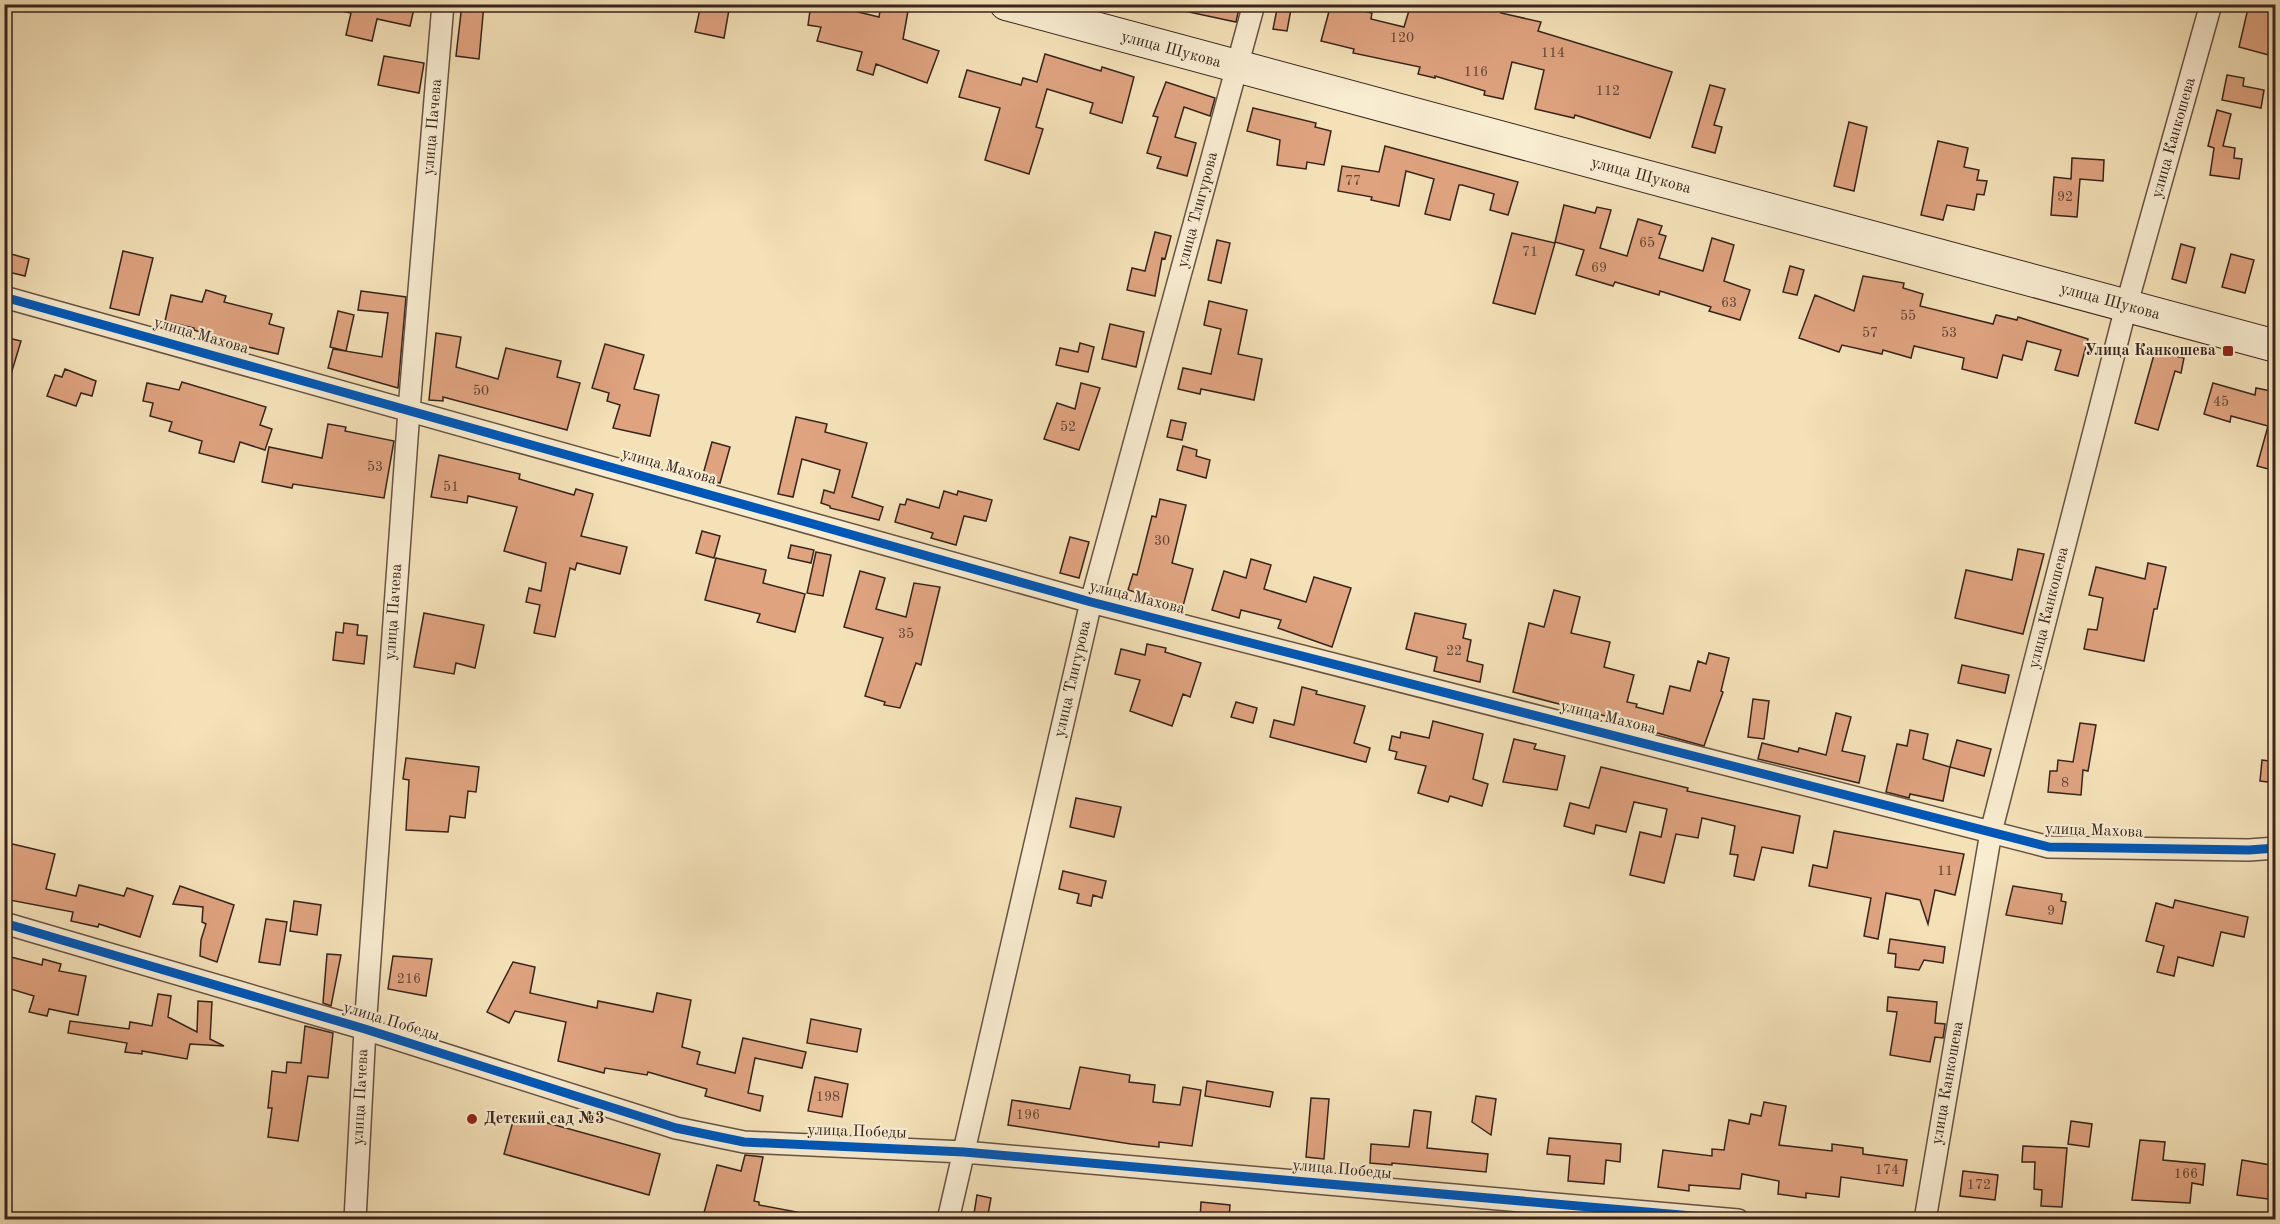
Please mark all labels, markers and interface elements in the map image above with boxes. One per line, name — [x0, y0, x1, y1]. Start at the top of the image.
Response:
street label: улица Шукова — [1119, 29, 1223, 71]
house number: 120 — [1390, 31, 1414, 45]
house number: 114 — [1541, 46, 1565, 60]
house number: 116 — [1464, 65, 1488, 79]
street label: улица Канкошева — [2149, 76, 2199, 200]
street label: улица Пачева — [421, 78, 445, 176]
house number: 112 — [1596, 84, 1620, 98]
street label: улица Тлигурова — [1175, 150, 1221, 270]
street label: улица Шукова — [1589, 155, 1693, 197]
house number: 77 — [1345, 174, 1361, 188]
house number: 92 — [2057, 190, 2073, 204]
house number: 65 — [1639, 236, 1655, 250]
house number: 71 — [1522, 245, 1538, 259]
house number: 69 — [1591, 261, 1607, 275]
street label: улица Шукова — [2058, 281, 2162, 323]
house number: 63 — [1721, 296, 1737, 310]
house number: 55 — [1900, 309, 1916, 323]
street label: улица Махова — [152, 315, 250, 357]
house number: 57 — [1862, 326, 1878, 340]
house number: 53 — [1941, 326, 1957, 340]
place label: Улица Канкошева — [2085, 343, 2216, 359]
marker: Улица Канкошева — [2221, 344, 2235, 358]
house number: 50 — [473, 384, 489, 398]
house number: 45 — [2213, 395, 2229, 409]
house number: 52 — [1060, 420, 1076, 434]
street label: улица Махова — [620, 446, 718, 488]
house number: 53 — [367, 460, 383, 474]
house number: 51 — [443, 480, 459, 494]
house number: 30 — [1154, 534, 1170, 548]
street label: улица Канкошева — [2026, 545, 2072, 671]
street label: улица Пачева — [383, 563, 405, 661]
street label: улица Махова — [1087, 578, 1187, 618]
street label: улица Тлигурова — [1052, 619, 1094, 739]
house number: 35 — [898, 627, 914, 641]
house number: 22 — [1446, 644, 1462, 658]
street label: улица Махова — [1558, 698, 1658, 738]
house number: 8 — [2061, 776, 2069, 790]
street label: улица Махова — [2045, 821, 2143, 841]
house number: 11 — [1937, 864, 1953, 878]
house number: 9 — [2047, 904, 2055, 918]
house number: 216 — [397, 972, 421, 986]
street label: улица Победы — [341, 1000, 441, 1044]
street label: улица Канкошева — [1929, 1020, 1967, 1146]
street label: улица Пачева — [350, 1048, 372, 1146]
house number: 198 — [816, 1090, 840, 1104]
house number: 196 — [1016, 1108, 1040, 1122]
place label: Детский сад №3 — [484, 1111, 605, 1127]
marker: Детский сад №3 — [465, 1112, 479, 1126]
street label: улица Победы — [807, 1122, 907, 1142]
street label: улица Победы — [1292, 1158, 1392, 1182]
house number: 174 — [1875, 1163, 1899, 1177]
house number: 166 — [2174, 1167, 2198, 1181]
house number: 172 — [1967, 1178, 1991, 1192]

